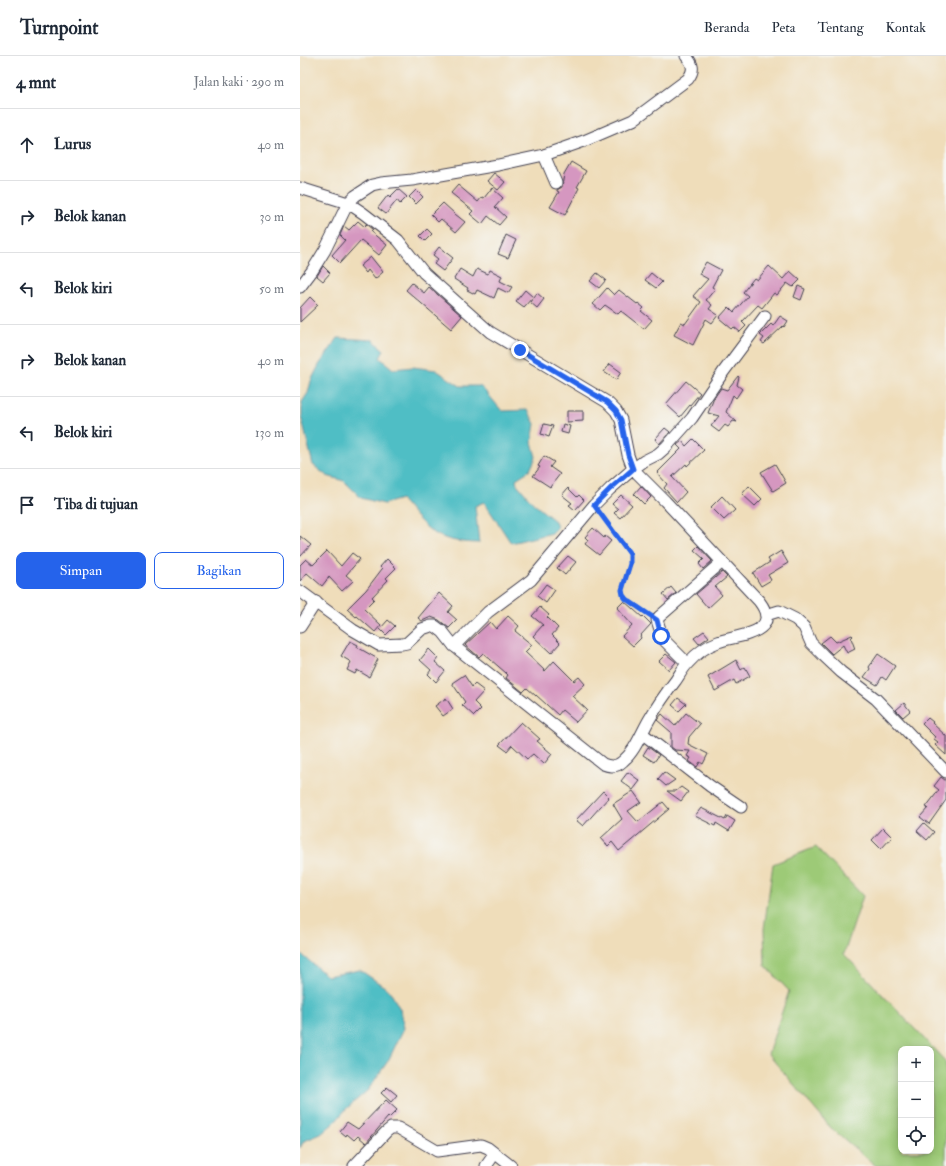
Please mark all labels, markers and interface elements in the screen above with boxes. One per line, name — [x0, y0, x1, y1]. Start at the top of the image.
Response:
text: Turnpoint — [20, 16, 98, 40]
text: Beranda — [704, 19, 750, 36]
text: Peta — [772, 19, 796, 36]
text: Tentang — [818, 19, 864, 36]
text: Kontak — [886, 19, 926, 36]
text: 4 mnt — [16, 72, 56, 93]
text: Jalan kaki · 290 m — [194, 74, 284, 90]
icon: ahead — [16, 134, 38, 156]
text: Lurus — [54, 135, 91, 154]
text: 40 m — [258, 137, 284, 153]
icon: right — [16, 206, 38, 228]
text: Belok kanan — [54, 207, 126, 226]
text: 30 m — [260, 209, 284, 225]
icon: left — [16, 278, 38, 300]
text: Belok kiri — [54, 279, 112, 298]
text: 50 m — [259, 281, 284, 297]
route end — [511, 341, 529, 359]
icon: right — [16, 350, 38, 372]
text: Belok kanan — [54, 351, 126, 370]
text: 40 m — [258, 353, 284, 369]
icon: left — [16, 422, 38, 444]
text: Belok kiri — [54, 423, 112, 442]
text: 130 m — [255, 425, 284, 441]
icon: arrive — [16, 494, 38, 516]
text: Tiba di tujuan — [54, 495, 138, 514]
button: Simpan — [16, 552, 146, 589]
button: Bagikan — [154, 552, 284, 589]
route start — [652, 627, 670, 645]
map controls — [898, 1046, 934, 1154]
button: + — [898, 1046, 934, 1082]
button: − — [898, 1082, 934, 1118]
button: locate — [898, 1118, 934, 1154]

